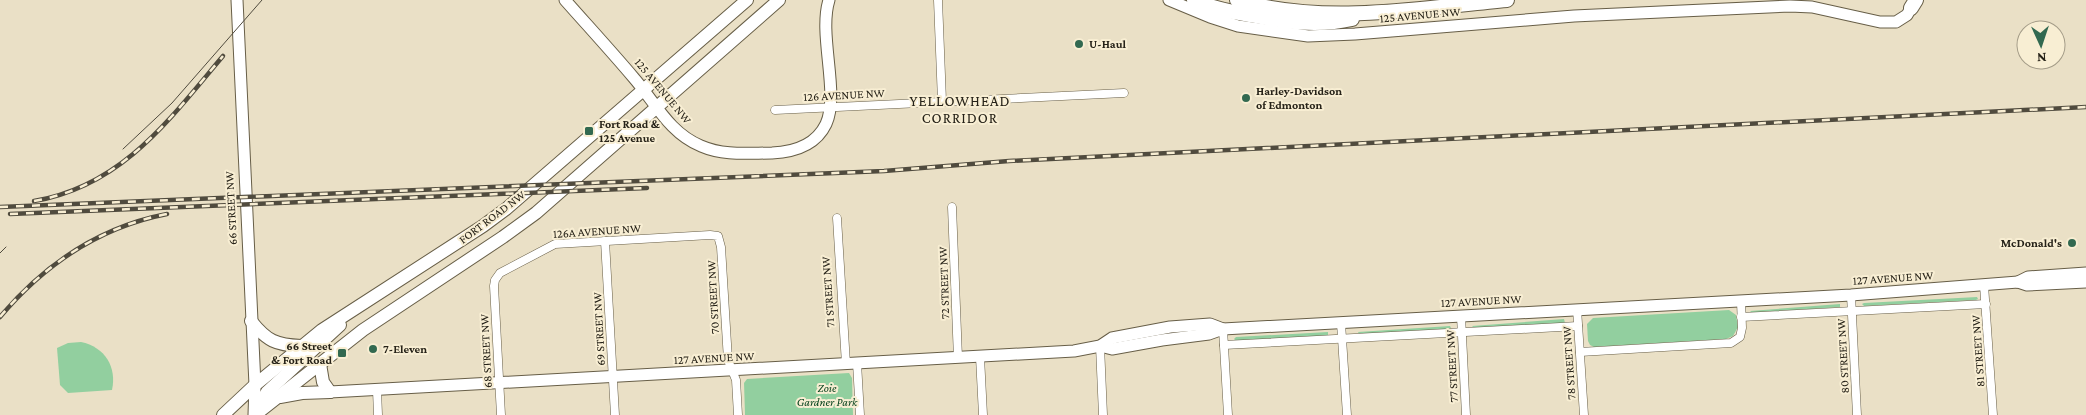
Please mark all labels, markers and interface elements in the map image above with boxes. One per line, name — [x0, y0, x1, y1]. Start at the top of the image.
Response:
street label: 125 AVENUE NW — [1379, 4, 1461, 26]
north arrow — [2016, 20, 2066, 70]
place label: U-Haul — [1089, 37, 1127, 51]
marker: U-Haul — [1073, 38, 1085, 50]
text: N — [2036, 50, 2047, 66]
street label: 125 AVENUE NW — [632, 55, 694, 127]
place label: Harley-Davidson of Edmonton — [1256, 84, 1342, 112]
street label: 126 AVENUE NW — [803, 86, 885, 104]
marker: Harley-Davidson of Edmonton — [1240, 92, 1252, 104]
district label: YELLOWHEAD CORRIDOR — [909, 93, 1011, 126]
place label: Fort Road & 125 Avenue — [599, 117, 661, 145]
marker: Fort Road & 125 Avenue — [583, 125, 595, 137]
street label: 66 STREET NW — [222, 171, 240, 245]
street label: FORT ROAD NW — [456, 187, 528, 247]
street label: 126A AVENUE NW — [553, 221, 641, 241]
place label: McDonald's — [2001, 236, 2062, 250]
marker: McDonald's — [2066, 237, 2078, 249]
street label: 72 STREET NW — [936, 246, 952, 320]
street label: 71 STREET NW — [819, 256, 837, 328]
street label: 70 STREET NW — [704, 260, 722, 334]
street label: 127 AVENUE NW — [1852, 268, 1934, 288]
street label: 69 STREET NW — [590, 292, 608, 366]
street label: 127 AVENUE NW — [1440, 292, 1522, 310]
street label: 68 STREET NW — [477, 314, 495, 388]
street label: 81 STREET NW — [1969, 315, 1987, 387]
street label: 80 STREET NW — [1834, 318, 1852, 394]
street label: 78 STREET NW — [1559, 326, 1579, 400]
street label: 77 STREET NW — [1443, 329, 1461, 403]
place label: 66 Street & Fort Road — [271, 339, 333, 367]
place label: 7-Eleven — [383, 342, 427, 356]
marker: 7-Eleven — [367, 343, 379, 355]
marker: 66 Street & Fort Road — [336, 347, 348, 359]
street label: 127 AVENUE NW — [673, 349, 755, 367]
park label: Zoie Gardner Park — [797, 381, 858, 409]

